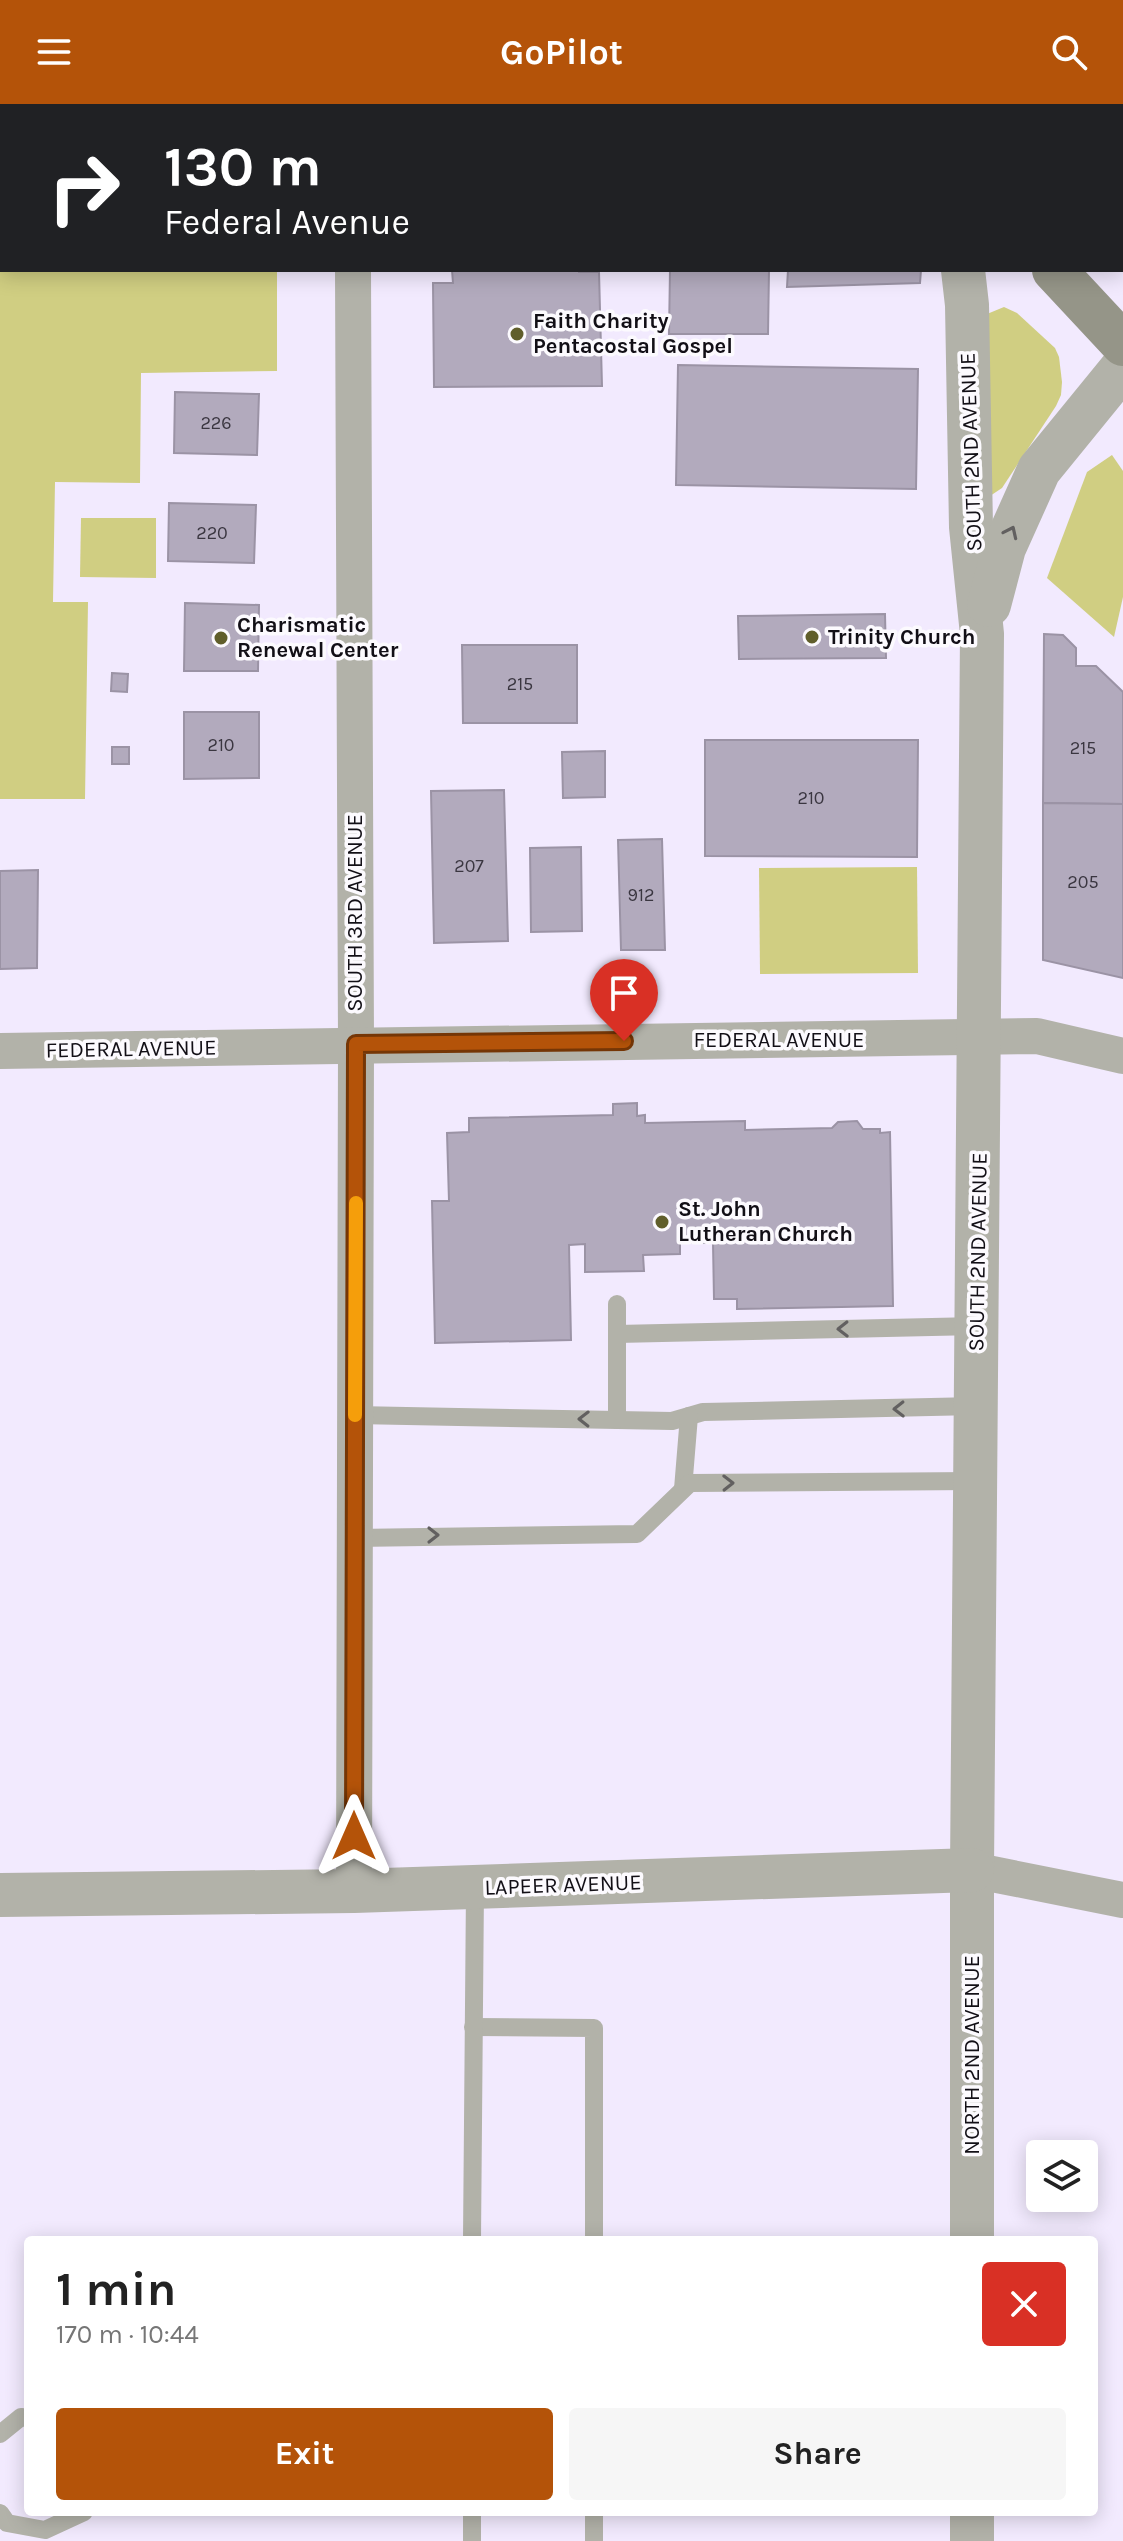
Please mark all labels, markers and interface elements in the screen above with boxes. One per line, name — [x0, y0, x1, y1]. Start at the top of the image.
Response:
icon: menu — [32, 30, 76, 74]
icon: search — [1047, 30, 1091, 74]
text: GoPilot — [500, 31, 623, 73]
text: 130 m — [164, 134, 322, 199]
icon: right — [32, 136, 136, 240]
text: Federal Avenue — [164, 201, 410, 243]
place label: Faith Charity Pentacostal Gospel — [533, 308, 733, 359]
marker: Faith Charity Pentacostal Gospel — [508, 325, 526, 343]
street label: SOUTH 2ND AVENUE — [955, 352, 987, 552]
house number: 226 — [200, 412, 232, 434]
house number: 220 — [196, 522, 228, 544]
one-way arrow — [1001, 526, 1017, 541]
place label: Charismatic Renewal Center — [237, 612, 399, 663]
place label: Trinity Church — [828, 624, 975, 650]
marker: Trinity Church — [803, 628, 821, 646]
marker: Charismatic Renewal Center — [212, 629, 230, 647]
house number: 215 — [507, 673, 533, 695]
house number: 210 — [207, 734, 235, 756]
house number: 215 — [1070, 737, 1096, 759]
house number: 210 — [797, 787, 825, 809]
street label: SOUTH 3RD AVENUE — [342, 814, 368, 1012]
house number: 207 — [454, 855, 484, 877]
house number: 205 — [1067, 871, 1099, 893]
house number: 912 — [628, 884, 654, 906]
pin — [590, 959, 658, 1041]
icon: arrive — [602, 971, 646, 1015]
street label: FEDERAL AVENUE — [694, 1027, 864, 1053]
street label: FEDERAL AVENUE — [45, 1035, 217, 1063]
street label: SOUTH 2ND AVENUE — [963, 1152, 993, 1352]
place label: St. John Lutheran Church — [678, 1196, 853, 1247]
marker: St. John Lutheran Church — [653, 1213, 671, 1231]
one-way arrow — [836, 1321, 849, 1338]
one-way arrow — [892, 1400, 905, 1418]
one-way arrow — [577, 1410, 590, 1428]
one-way arrow — [722, 1474, 735, 1491]
one-way arrow — [427, 1526, 440, 1544]
position arrow — [312, 1794, 396, 1878]
street label: LAPEER AVENUE — [484, 1869, 642, 1901]
street label: NORTH 2ND AVENUE — [959, 1955, 985, 2155]
map controls — [1026, 2140, 1098, 2212]
button: layers — [1026, 2140, 1098, 2212]
text: 1 min — [56, 2261, 176, 2317]
button: close — [982, 2262, 1066, 2346]
text: 170 m · 10:44 — [56, 2319, 199, 2350]
button: Exit — [56, 2408, 553, 2500]
button: Share — [569, 2408, 1066, 2500]

